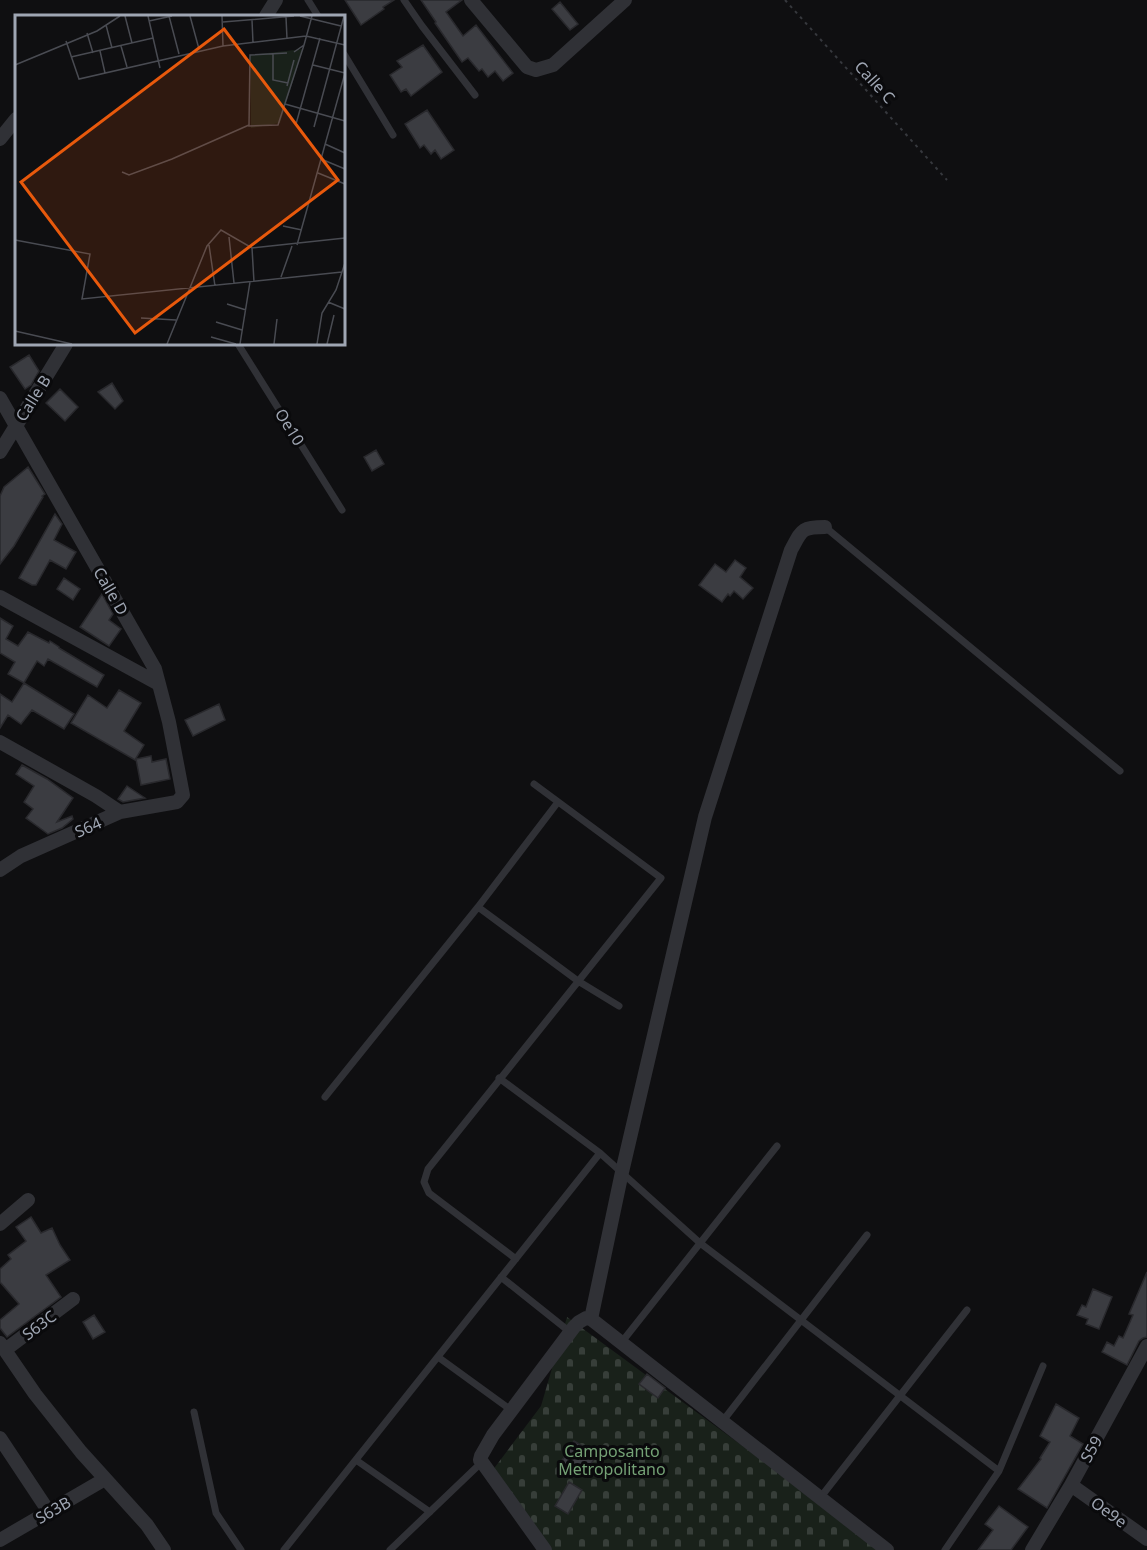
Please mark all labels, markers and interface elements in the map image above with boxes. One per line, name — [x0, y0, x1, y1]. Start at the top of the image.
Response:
inset map — [15, 15, 345, 345]
street label: Calle C — [850, 56, 900, 108]
street label: Calle B — [10, 371, 56, 425]
street label: Oe10 — [270, 404, 310, 450]
street label: Calle D — [88, 563, 134, 619]
street label: S64 — [71, 811, 105, 843]
street label: S63C — [18, 1305, 60, 1345]
street label: S59 — [1075, 1432, 1107, 1466]
park label: Camposanto Metropolitano — [558, 1440, 666, 1480]
street label: S63B — [31, 1491, 75, 1529]
street label: Oe9e — [1086, 1491, 1132, 1533]

